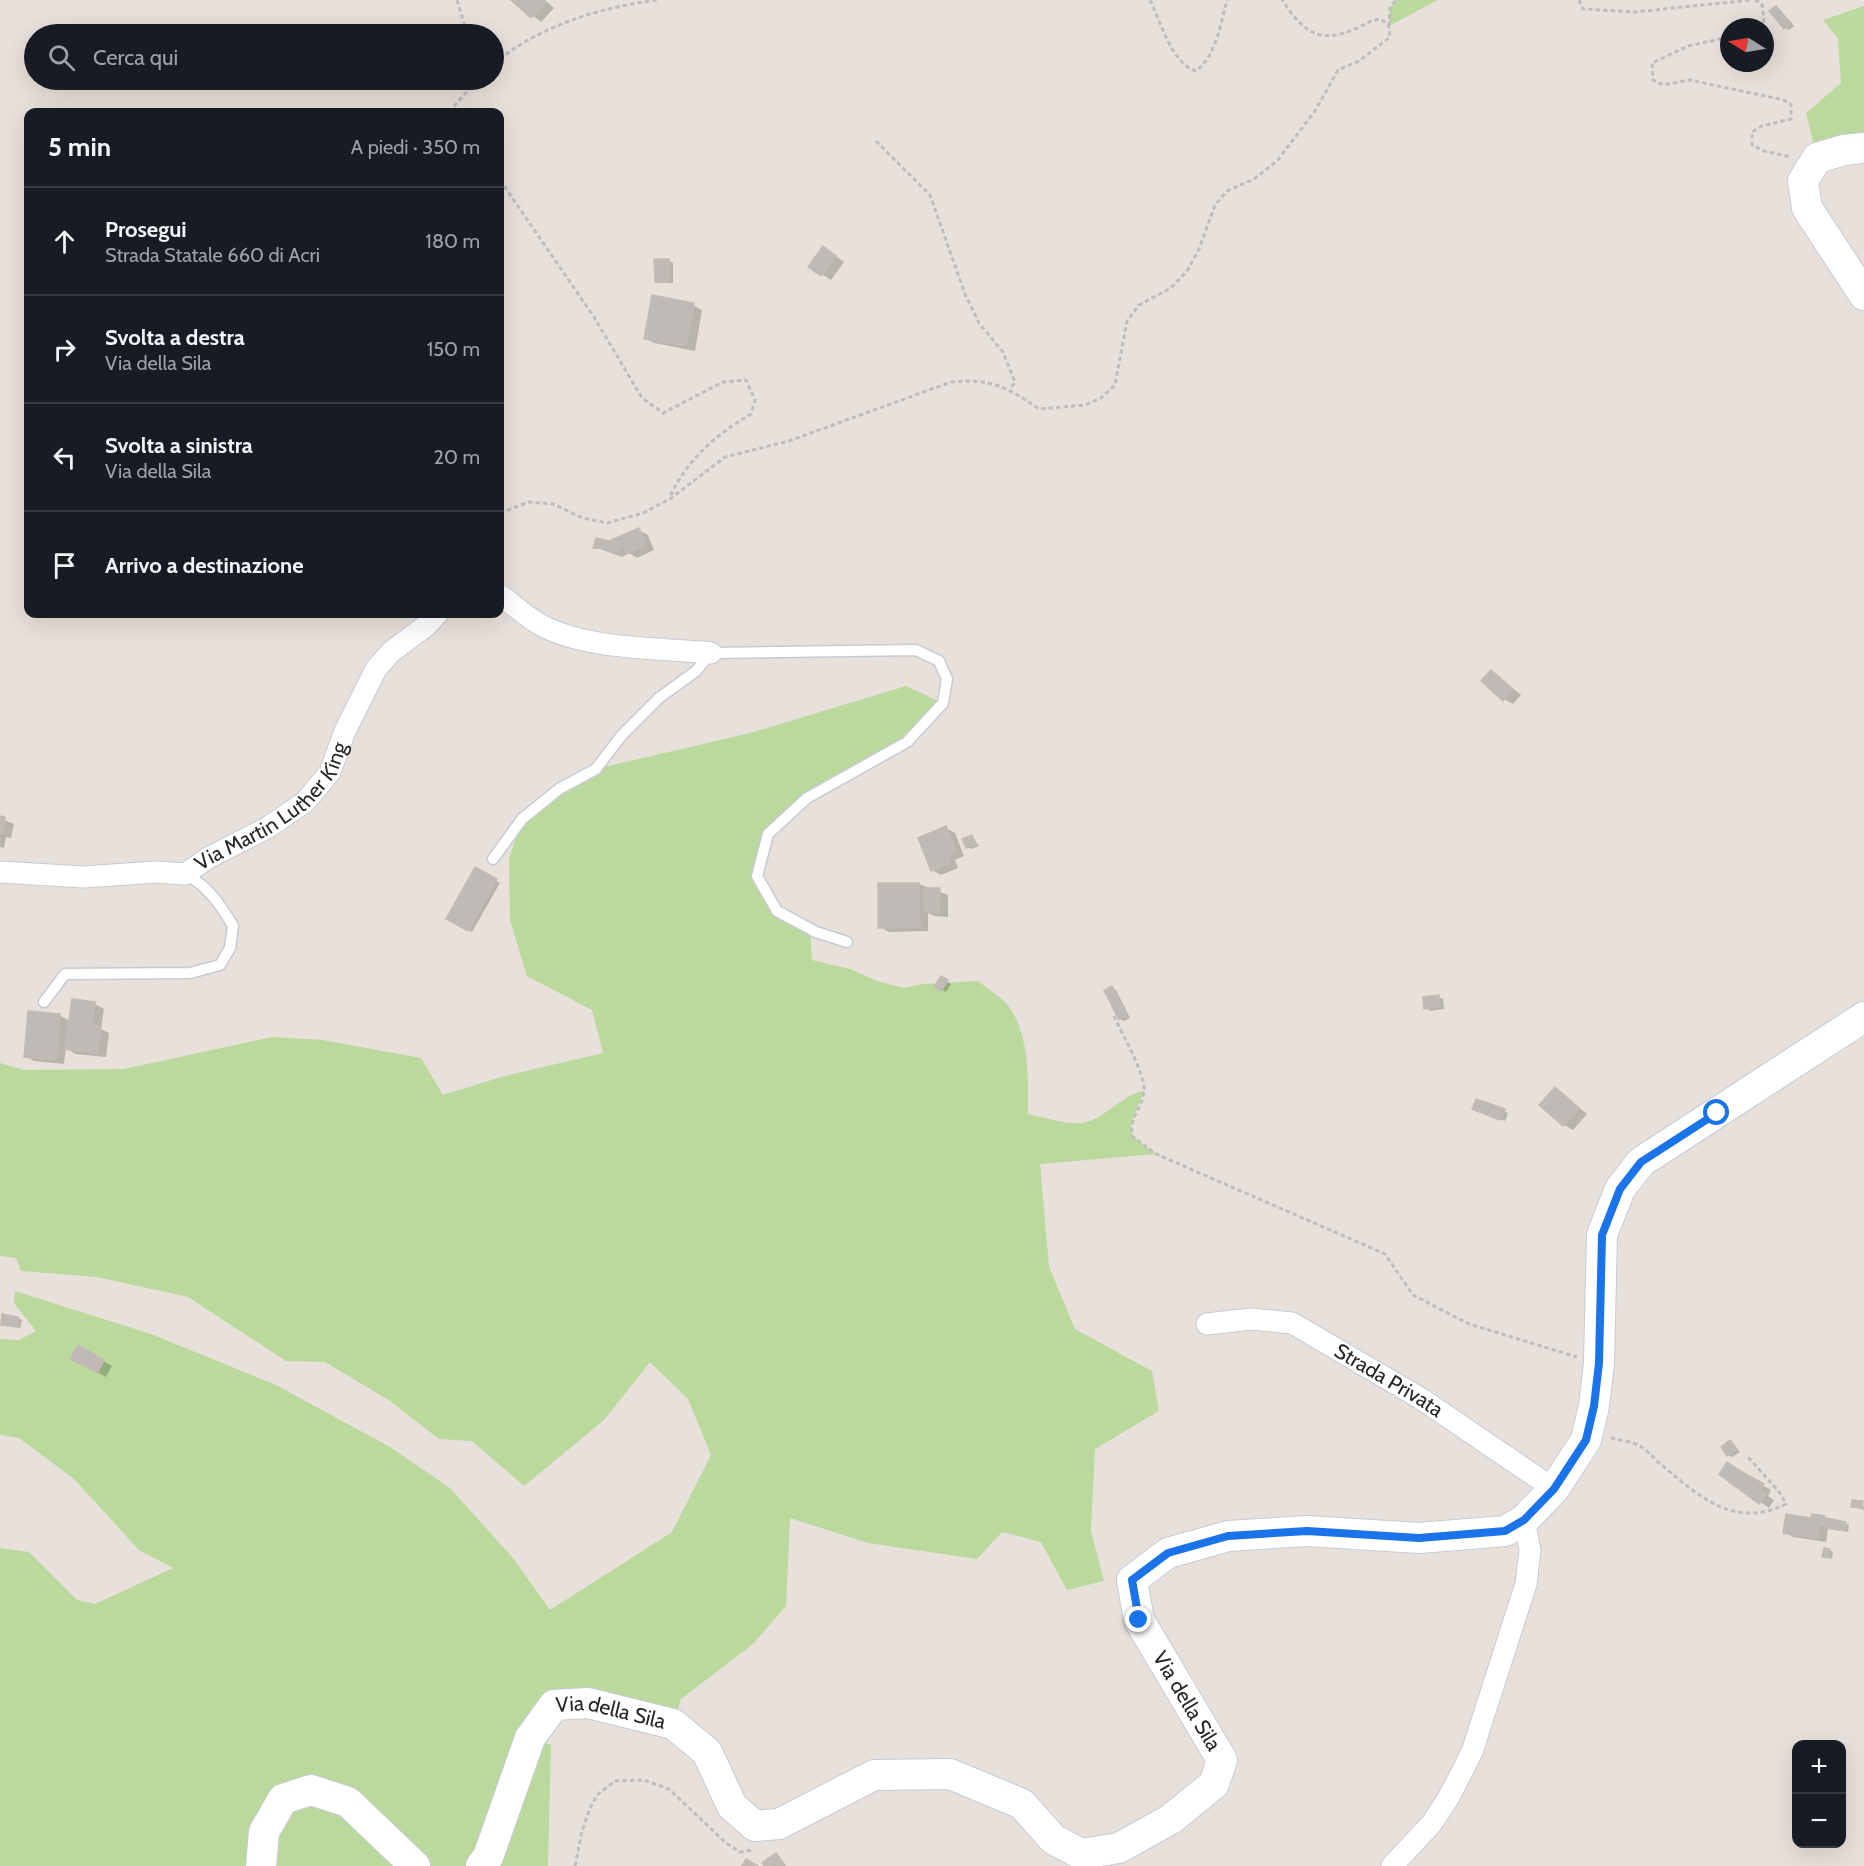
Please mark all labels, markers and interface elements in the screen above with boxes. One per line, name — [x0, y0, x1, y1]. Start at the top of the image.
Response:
north arrow — [1720, 18, 1774, 72]
search box — [24, 24, 504, 90]
icon: search — [45, 41, 78, 74]
text: Cerca qui — [93, 44, 178, 71]
text: 5 min — [48, 131, 111, 163]
text: A piedi · 350 m — [351, 135, 480, 159]
text: Prosegui — [105, 216, 187, 243]
icon: ahead — [48, 225, 81, 258]
text: 180 m — [425, 229, 480, 253]
text: Strada Statale 660 di Acri — [105, 243, 320, 267]
text: Svolta a destra — [105, 324, 245, 351]
icon: right — [48, 333, 81, 366]
text: 150 m — [427, 337, 480, 361]
text: Via della Sila — [105, 351, 211, 375]
text: Svolta a sinistra — [105, 432, 253, 459]
icon: left — [48, 441, 81, 474]
text: 20 m — [434, 445, 480, 469]
text: Via della Sila — [105, 459, 211, 483]
icon: arrive — [48, 549, 81, 582]
text: Arrivo a destinazione — [105, 552, 303, 579]
street label: Via Martin Luther King — [190, 738, 352, 875]
route start — [1703, 1099, 1729, 1125]
street label: Strada Privata — [1330, 1338, 1448, 1422]
route end — [1125, 1606, 1151, 1632]
street label: Via della Sila — [1148, 1646, 1227, 1755]
street label: Via della Sila — [555, 1690, 668, 1734]
map controls — [1792, 1740, 1846, 1848]
button: + — [1792, 1740, 1846, 1794]
button: − — [1792, 1794, 1846, 1848]

